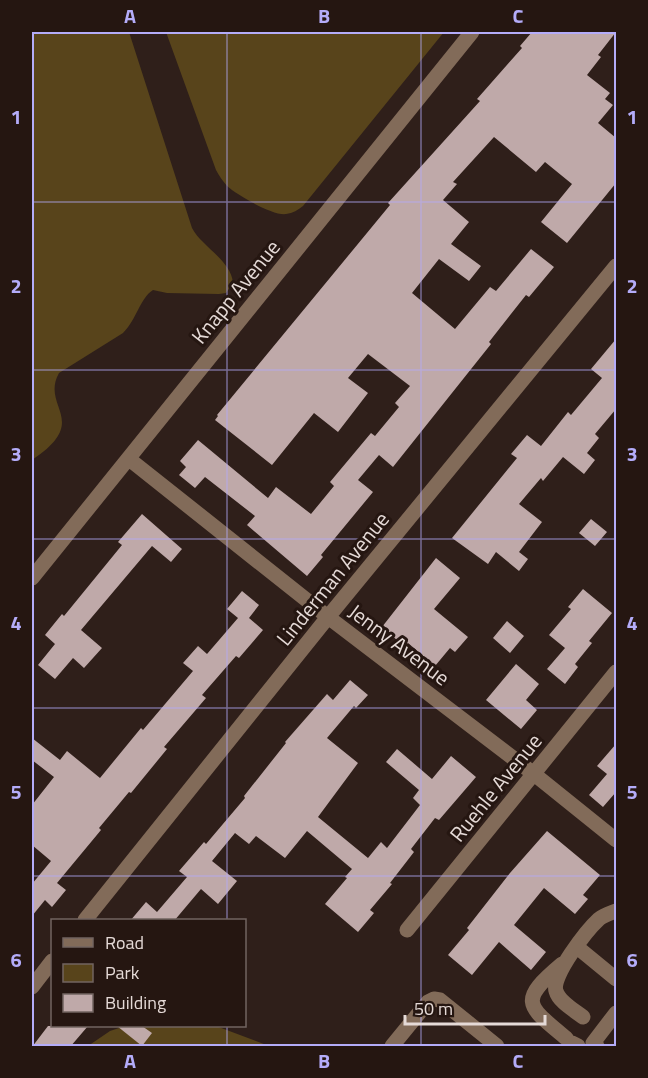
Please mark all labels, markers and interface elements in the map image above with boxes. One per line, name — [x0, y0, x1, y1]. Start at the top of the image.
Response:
text: A — [124, 0, 136, 31]
text: B — [318, 0, 330, 31]
text: C — [513, 0, 524, 31]
text: 1 — [10, 101, 22, 132]
text: 1 — [626, 101, 638, 132]
street label: Knapp Avenue — [183, 232, 287, 350]
text: 2 — [10, 270, 22, 301]
text: 2 — [626, 270, 638, 301]
text: 3 — [10, 438, 22, 469]
text: 3 — [626, 438, 638, 469]
street label: Linderman Avenue — [268, 504, 396, 652]
street label: Jenny Avenue — [342, 595, 457, 693]
text: 4 — [10, 607, 22, 638]
text: 4 — [626, 607, 638, 638]
street label: Ruehle Avenue — [441, 726, 549, 849]
text: 5 — [10, 776, 22, 807]
text: 5 — [626, 776, 638, 807]
legend — [51, 919, 246, 1027]
text: Road — [105, 929, 144, 956]
text: 6 — [10, 944, 22, 975]
text: 6 — [626, 944, 638, 975]
text: Park — [105, 959, 140, 986]
scale bar — [405, 988, 544, 1026]
text: Building — [105, 989, 166, 1016]
text: 50 m — [414, 995, 453, 1022]
text: A — [124, 1045, 136, 1076]
text: B — [318, 1045, 330, 1076]
text: C — [513, 1045, 524, 1076]

